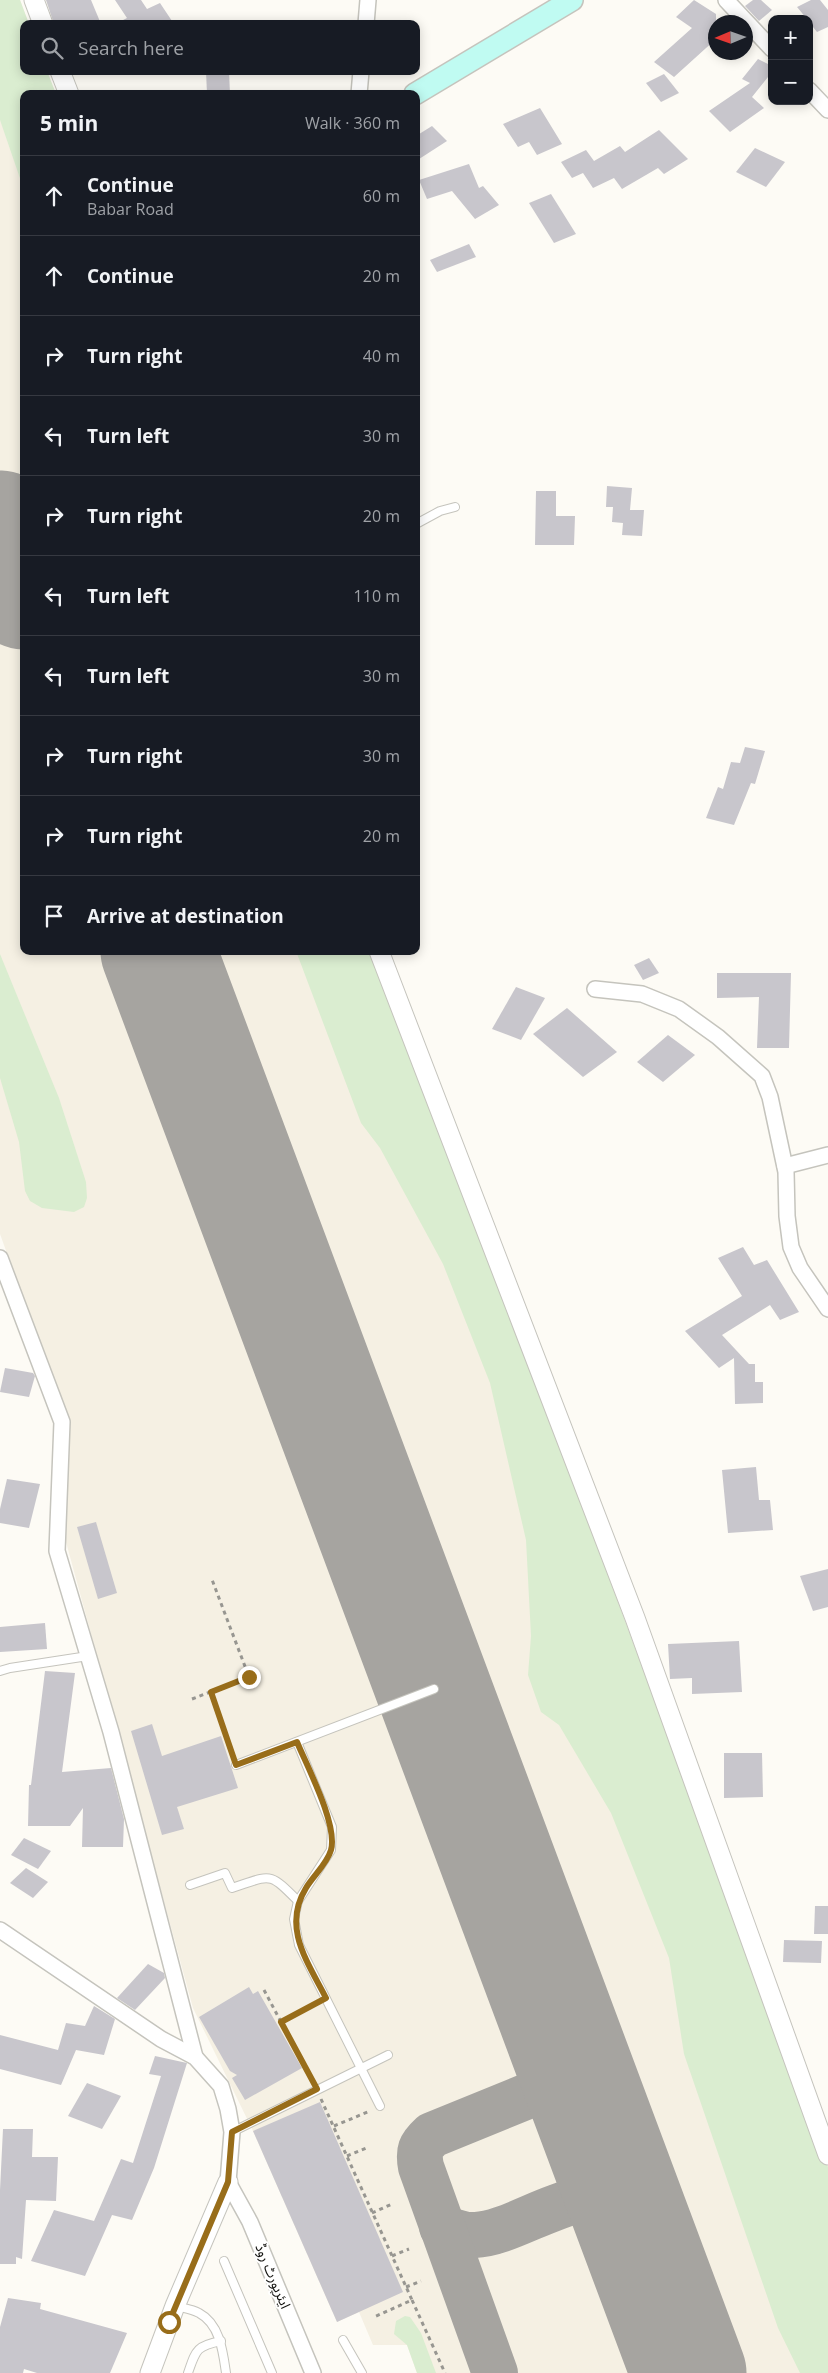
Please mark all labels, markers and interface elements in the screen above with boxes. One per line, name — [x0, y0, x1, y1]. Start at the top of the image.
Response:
north arrow — [708, 15, 753, 60]
map controls — [768, 15, 813, 105]
button: + — [768, 15, 813, 60]
search box — [20, 20, 420, 75]
icon: search — [38, 34, 66, 62]
text: Search here — [78, 35, 184, 61]
button: − — [768, 60, 813, 105]
text: 5 min — [40, 109, 98, 137]
text: Walk · 360 m — [305, 112, 400, 134]
text: Continue — [87, 172, 174, 198]
icon: ahead — [40, 182, 68, 210]
text: 60 m — [363, 185, 400, 207]
text: Babar Road — [87, 198, 174, 220]
icon: ahead — [40, 262, 68, 290]
text: Continue — [87, 263, 174, 289]
text: 20 m — [363, 265, 400, 287]
icon: right — [40, 342, 68, 370]
text: Turn right — [87, 343, 182, 369]
text: 40 m — [363, 345, 400, 367]
icon: left — [40, 422, 68, 450]
text: Turn left — [87, 423, 169, 449]
text: 30 m — [363, 425, 400, 447]
icon: right — [40, 502, 68, 530]
text: Turn right — [87, 503, 182, 529]
text: 20 m — [363, 505, 400, 527]
icon: left — [40, 582, 68, 610]
text: Turn left — [87, 583, 169, 609]
text: 110 m — [354, 585, 400, 607]
icon: left — [40, 662, 68, 690]
text: Turn left — [87, 663, 169, 689]
text: 30 m — [363, 665, 400, 687]
icon: right — [40, 742, 68, 770]
text: Turn right — [87, 743, 182, 769]
text: 30 m — [363, 745, 400, 767]
icon: right — [40, 822, 68, 850]
text: Turn right — [87, 823, 182, 849]
text: 20 m — [363, 825, 400, 847]
icon: arrive — [40, 902, 68, 930]
text: Arrive at destination — [87, 903, 284, 929]
route end — [238, 1666, 261, 1689]
street label: ایئرپورٹ روڈ — [250, 2240, 296, 2312]
route start — [158, 2311, 181, 2334]

